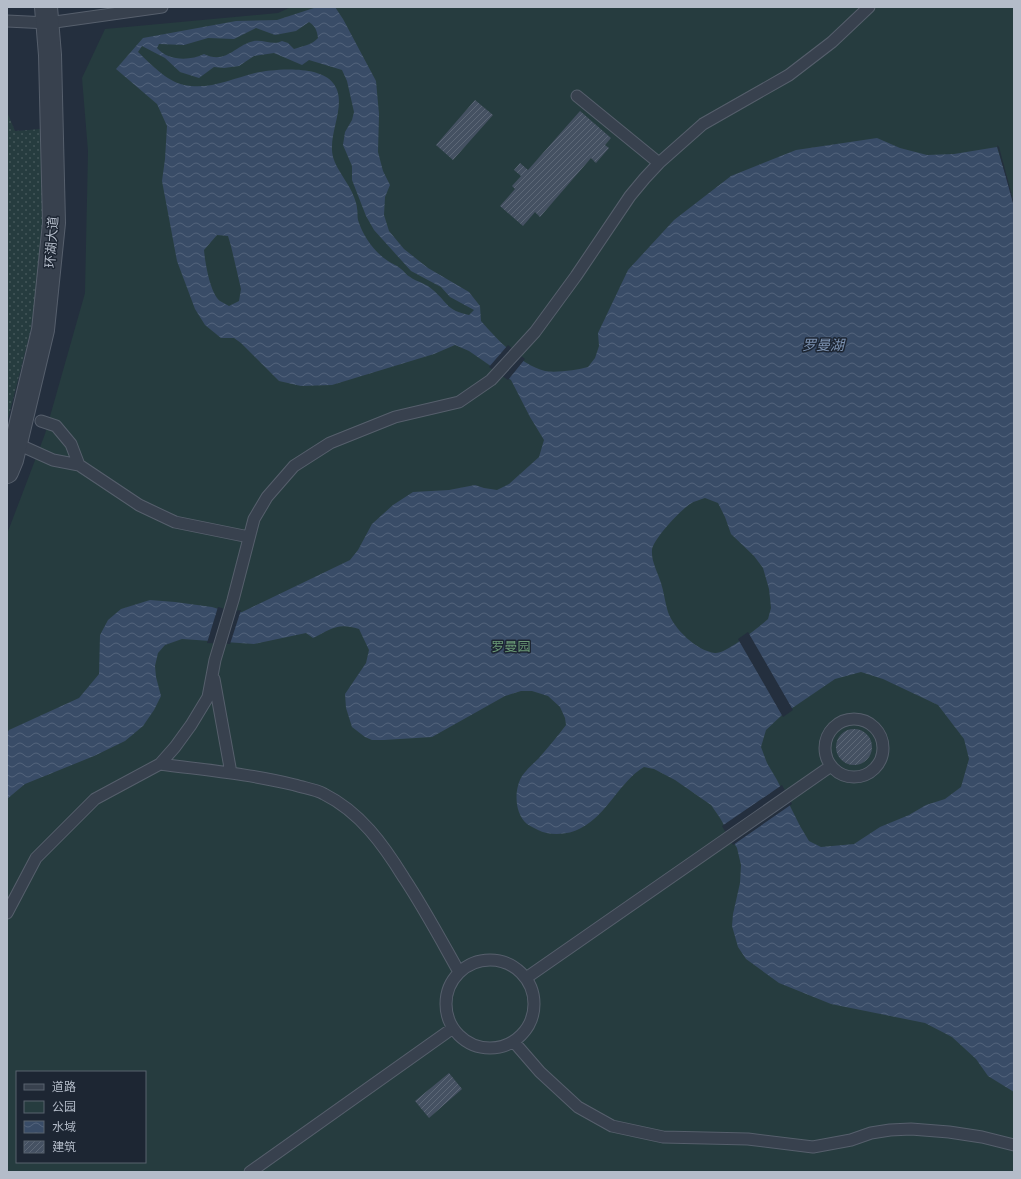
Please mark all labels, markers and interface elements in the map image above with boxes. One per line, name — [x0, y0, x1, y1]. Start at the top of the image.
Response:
street label: 环湖大道 — [41, 215, 61, 269]
water label: 罗曼湖 — [802, 336, 846, 354]
park label: 罗曼园 — [491, 638, 531, 654]
legend — [16, 1071, 146, 1163]
text: 道路 — [52, 1079, 76, 1094]
text: 公园 — [52, 1099, 76, 1114]
text: 水域 — [52, 1119, 76, 1134]
text: 建筑 — [52, 1139, 76, 1154]

